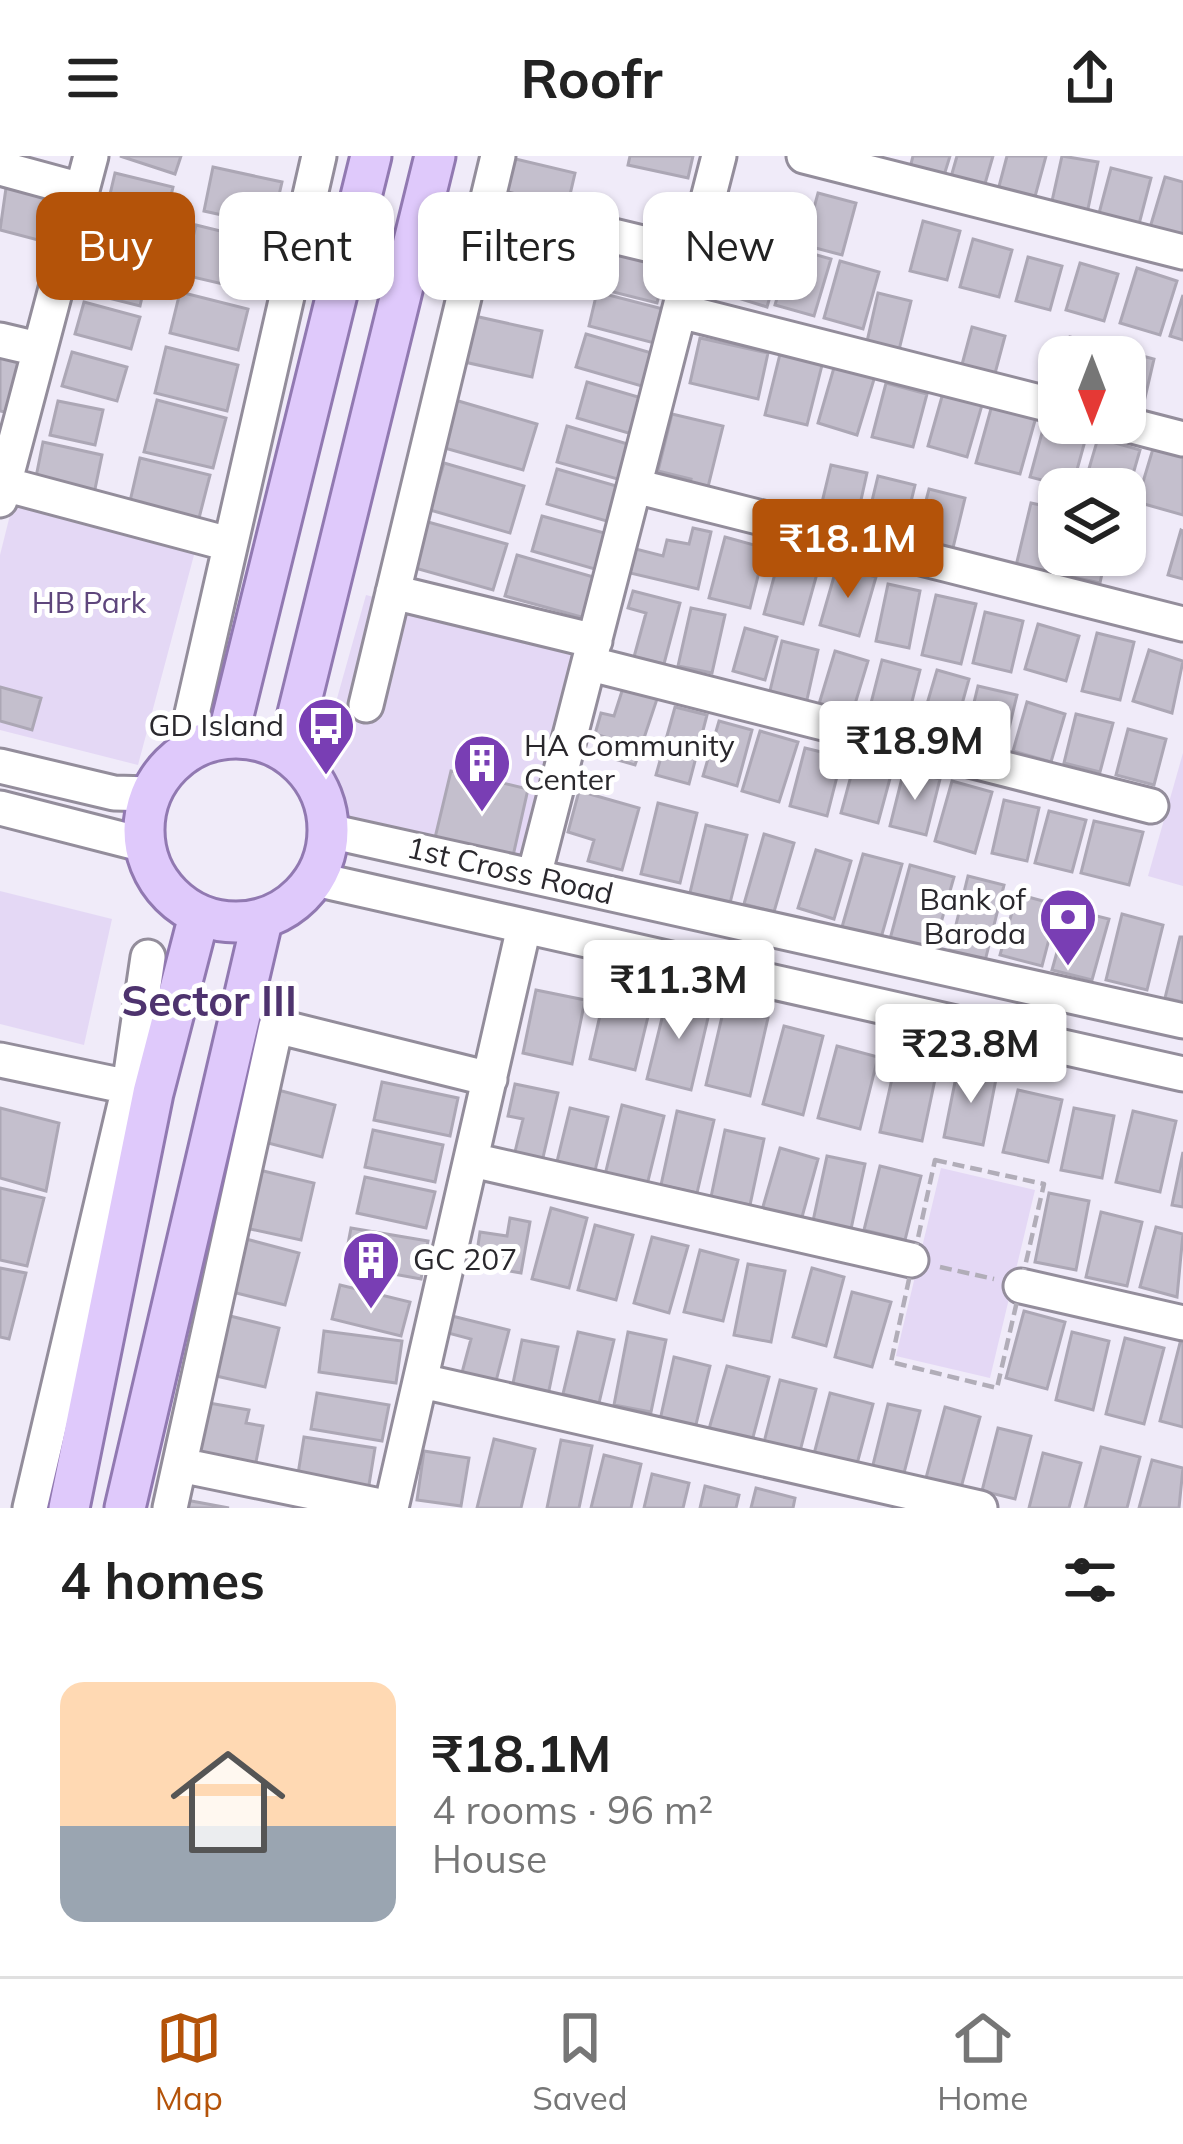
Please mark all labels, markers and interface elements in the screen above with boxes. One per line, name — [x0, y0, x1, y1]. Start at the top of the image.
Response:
text: Roofr — [521, 44, 662, 112]
icon: menu — [60, 45, 126, 111]
icon: share — [1057, 45, 1123, 111]
chip: Buy — [36, 192, 195, 300]
chip: Rent — [219, 192, 394, 300]
chip: Filters — [418, 192, 619, 300]
chip: New — [643, 192, 817, 300]
north arrow — [1038, 336, 1146, 444]
map controls — [1038, 336, 1146, 576]
button: layers — [1038, 468, 1146, 576]
pin: ₹18.1M — [750, 499, 946, 601]
text: ₹18.1M — [779, 513, 917, 562]
park label: HB Park — [32, 583, 147, 621]
bus stop icon: GD Island — [295, 695, 357, 777]
pin: ₹18.9M — [817, 701, 1013, 803]
place label: GD Island — [148, 706, 284, 744]
text: ₹18.9M — [846, 715, 984, 764]
place label: HA Community Center — [524, 726, 735, 798]
building icon: HA Community Center — [451, 732, 513, 814]
street label: 1st Cross Road — [403, 828, 617, 912]
place label: Bank of Baroda — [920, 880, 1027, 952]
bank icon: Bank of Baroda — [1037, 886, 1099, 968]
pin: ₹11.3M — [581, 940, 777, 1042]
text: ₹11.3M — [610, 954, 748, 1003]
district label: Sector III — [121, 974, 297, 1027]
pin: ₹23.8M — [873, 1004, 1069, 1106]
text: ₹23.8M — [902, 1018, 1040, 1067]
building icon: GC 207 — [340, 1229, 402, 1311]
place label: GC 207 — [413, 1240, 517, 1278]
icon: filters — [1057, 1547, 1123, 1613]
text: 4 homes — [60, 1548, 265, 1612]
text: ₹18.1M — [432, 1721, 611, 1785]
icon: home — [156, 1730, 300, 1874]
text: 4 rooms · 96 m² — [432, 1785, 713, 1834]
text: House — [432, 1834, 547, 1883]
tab: Map — [155, 2005, 223, 2118]
tab: Saved — [532, 2005, 628, 2118]
tab: Home — [937, 2005, 1028, 2118]

